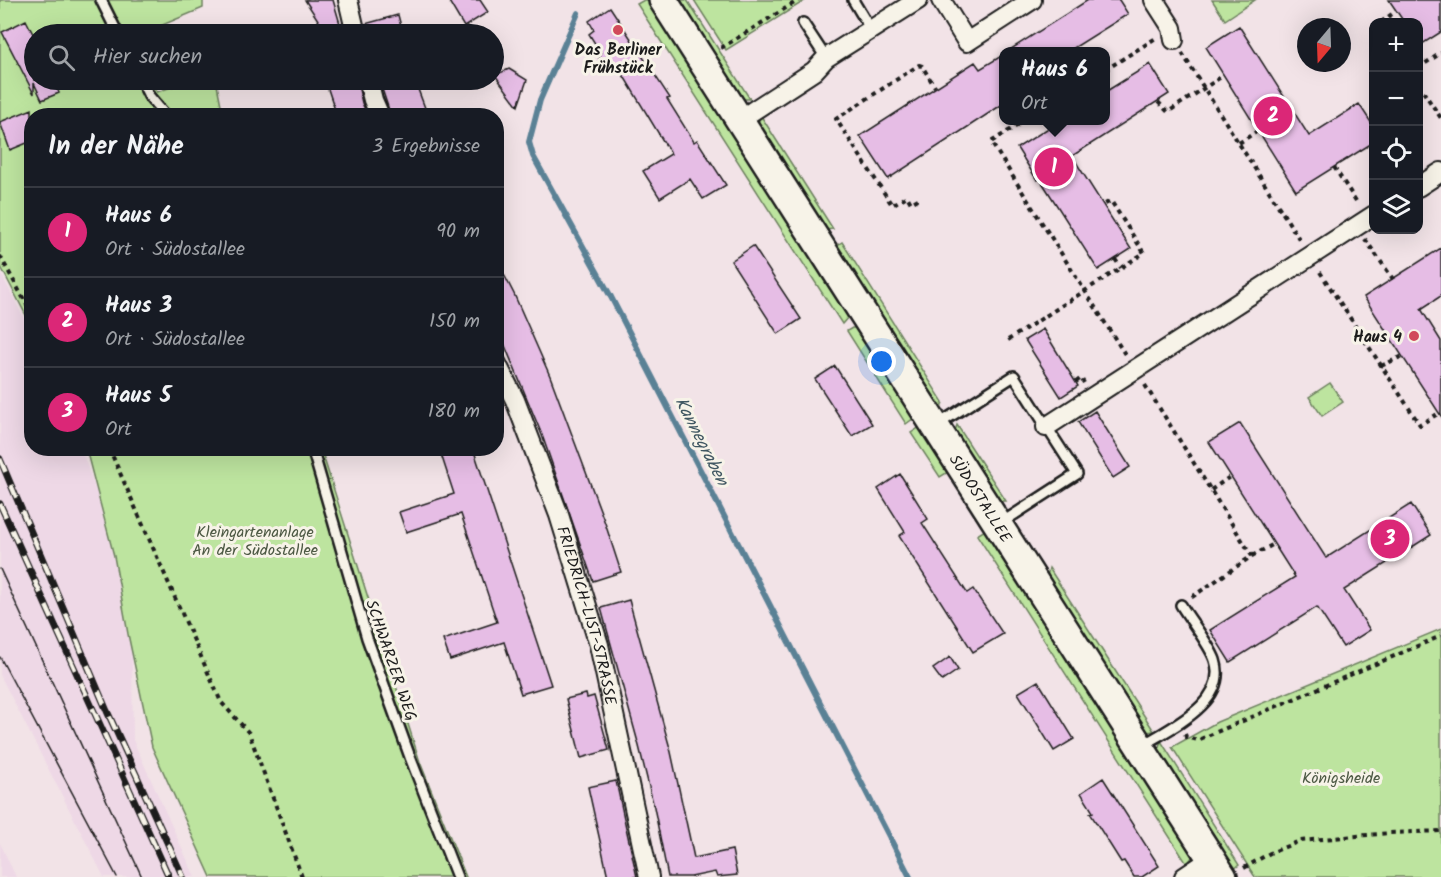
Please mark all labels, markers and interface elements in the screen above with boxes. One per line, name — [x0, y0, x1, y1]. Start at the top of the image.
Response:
north arrow — [1297, 18, 1351, 72]
map controls — [1369, 18, 1423, 234]
button: + — [1369, 18, 1423, 72]
marker: Das Berliner Frühstück — [611, 23, 625, 37]
search box — [24, 24, 504, 90]
place label: Das Berliner Frühstück — [575, 38, 663, 81]
text: Hier suchen — [93, 40, 202, 75]
icon: search — [45, 41, 78, 74]
popup — [999, 47, 1110, 125]
text: Haus 6 — [1021, 53, 1088, 88]
button: − — [1369, 72, 1423, 126]
text: Ort — [1021, 88, 1048, 120]
pin: 2 — [1254, 94, 1292, 138]
text: In der Nähe — [48, 126, 184, 168]
button: locate — [1369, 126, 1423, 180]
text: 3 Ergebnisse — [372, 131, 480, 163]
pin: 1 — [1034, 144, 1074, 190]
button: layers — [1369, 180, 1423, 234]
text: Haus 6 — [105, 199, 172, 234]
text: 1 — [64, 216, 71, 248]
text: 90 m — [436, 216, 480, 248]
text: Ort · Südostallee — [105, 234, 245, 266]
text: Haus 3 — [105, 289, 172, 324]
text: 2 — [62, 306, 73, 338]
text: 150 m — [429, 306, 480, 338]
text: Ort · Südostallee — [105, 324, 245, 356]
place label: Haus 4 — [1353, 325, 1402, 350]
marker: Haus 4 — [1407, 329, 1421, 343]
your location — [867, 347, 896, 376]
text: Haus 5 — [105, 379, 171, 414]
water label: Kannegraben — [666, 392, 736, 492]
text: 3 — [62, 396, 73, 428]
text: 180 m — [428, 396, 480, 428]
text: Ort — [105, 414, 132, 446]
street label: SÜDOSTALLEE — [942, 450, 1018, 549]
pin: 3 — [1370, 516, 1410, 562]
park label: Kleingartenanlage An der Südostallee — [192, 520, 318, 563]
street label: FRIEDRICH-LIST-STRASSE — [549, 523, 623, 708]
street label: SCHWARZER WEG — [358, 596, 423, 725]
park label: Königsheide — [1302, 766, 1380, 791]

